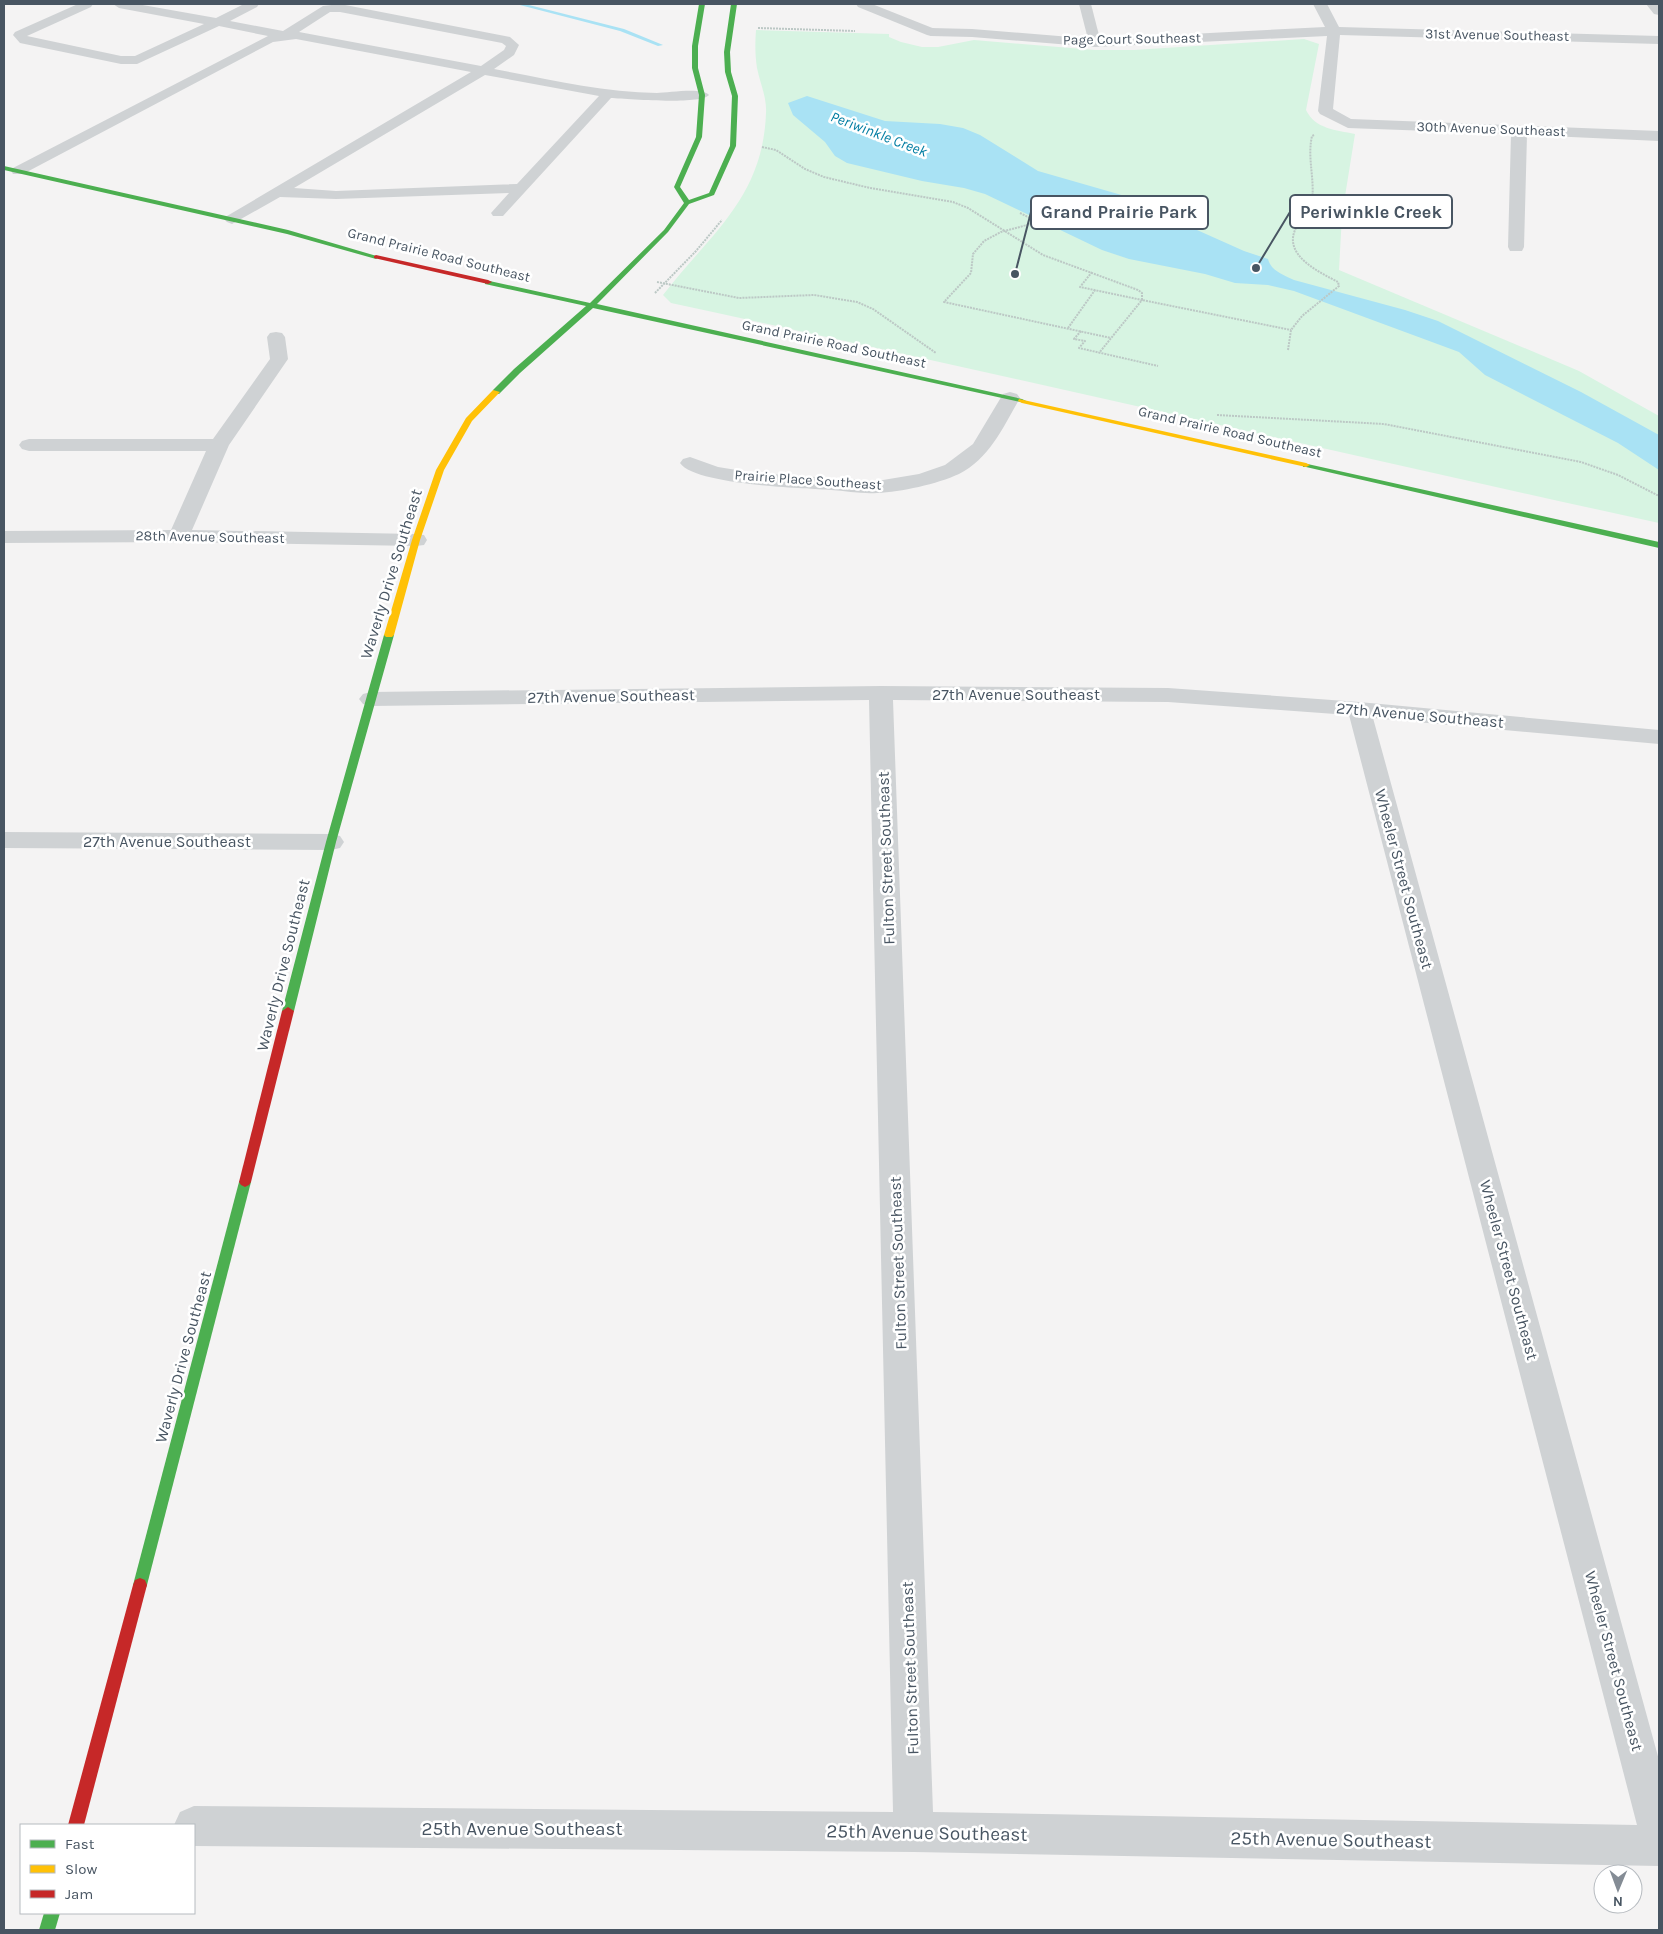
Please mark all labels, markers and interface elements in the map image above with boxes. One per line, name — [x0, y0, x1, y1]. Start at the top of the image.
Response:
street label: 31st Avenue Southeast — [1425, 25, 1569, 45]
street label: Page Court Southeast — [1063, 29, 1201, 49]
water label: Periwinkle Creek — [828, 107, 930, 161]
street label: 30th Avenue Southeast — [1416, 118, 1566, 140]
callout: Periwinkle Creek — [1290, 195, 1452, 228]
callout: Grand Prairie Park — [1031, 196, 1208, 229]
text: Grand Prairie Park — [1041, 201, 1198, 223]
text: Periwinkle Creek — [1300, 201, 1442, 223]
street label: Grand Prairie Road Southeast — [346, 224, 532, 286]
street label: Grand Prairie Road Southeast — [740, 316, 928, 372]
street label: Grand Prairie Road Southeast — [1137, 403, 1323, 461]
street label: Prairie Place Southeast — [734, 466, 882, 494]
street label: Waverly Drive Southeast — [356, 487, 426, 661]
street label: 28th Avenue Southeast — [135, 527, 285, 547]
street label: 27th Avenue Southeast — [527, 685, 695, 707]
street label: 27th Avenue Southeast — [932, 685, 1100, 704]
street label: 27th Avenue Southeast — [1336, 698, 1504, 732]
street label: Fulton Street Southeast — [873, 771, 899, 945]
street label: Wheeler Street Southeast — [1371, 787, 1437, 971]
street label: 27th Avenue Southeast — [83, 832, 251, 851]
street label: Waverly Drive Southeast — [252, 877, 314, 1053]
street label: Fulton Street Southeast — [885, 1176, 911, 1350]
street label: Wheeler Street Southeast — [1476, 1178, 1542, 1362]
street label: Waverly Drive Southeast — [151, 1269, 215, 1445]
street label: Wheeler Street Southeast — [1581, 1569, 1647, 1753]
street label: Fulton Street Southeast — [897, 1581, 923, 1755]
street label: 25th Avenue Southeast — [421, 1818, 623, 1840]
street label: 25th Avenue Southeast — [826, 1820, 1028, 1846]
legend — [20, 1824, 195, 1914]
street label: 25th Avenue Southeast — [1230, 1827, 1432, 1853]
text: Fast — [65, 1835, 95, 1853]
text: Slow — [65, 1860, 97, 1878]
north arrow — [1593, 1864, 1643, 1914]
text: Jam — [65, 1885, 93, 1903]
text: N — [1613, 1893, 1623, 1910]

